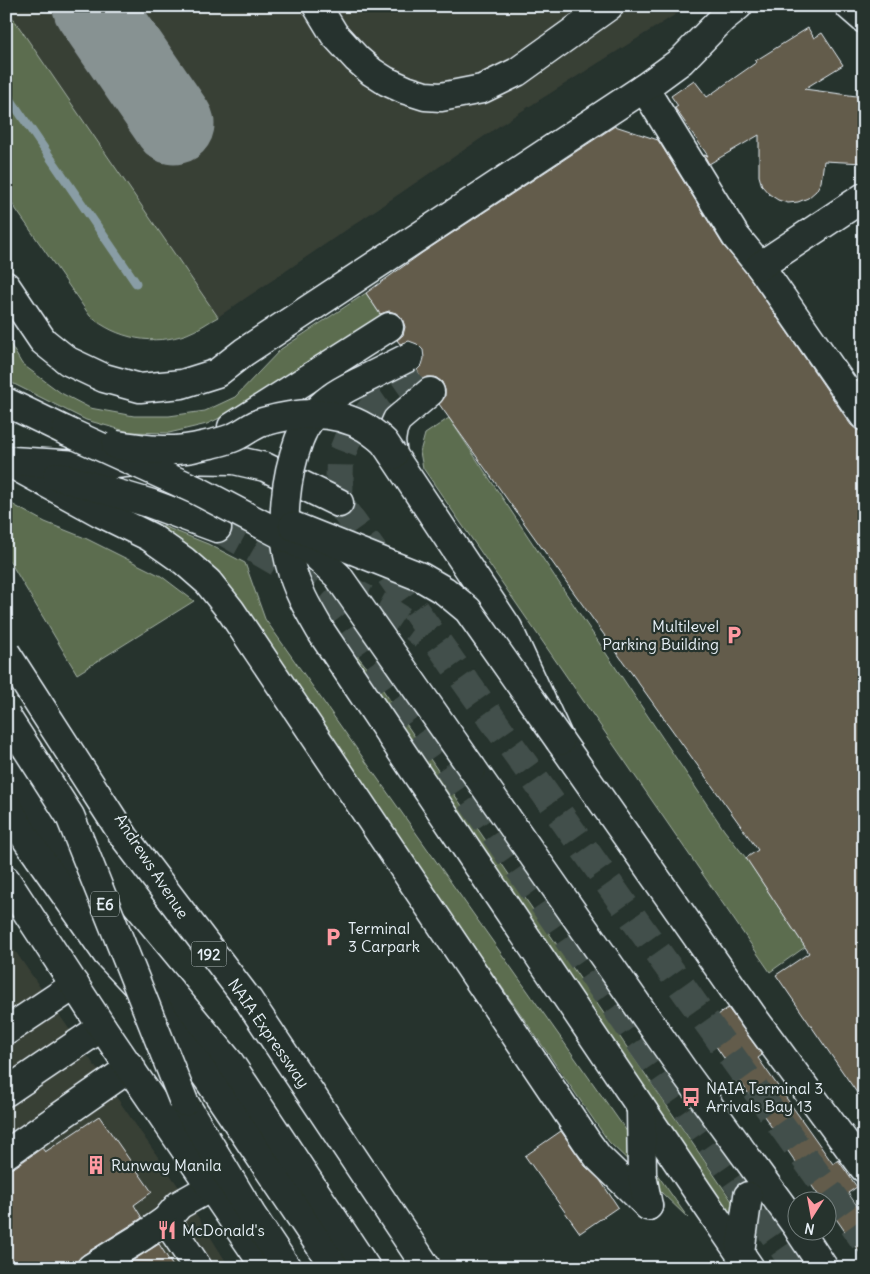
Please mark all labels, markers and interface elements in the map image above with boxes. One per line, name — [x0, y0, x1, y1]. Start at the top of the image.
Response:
place label: Multilevel Parking Building — [602, 616, 719, 654]
parking icon: Multilevel Parking Building — [723, 624, 745, 646]
street label: Andrews Avenue — [111, 810, 193, 922]
road number: E6 — [91, 892, 119, 916]
place label: Terminal 3 Carpark — [348, 918, 420, 956]
parking icon: Terminal 3 Carpark — [322, 926, 344, 948]
road number: 192 — [192, 942, 226, 966]
street label: NAIA Expressway — [224, 975, 314, 1091]
place label: NAIA Terminal 3 Arrivals Bay 13 — [706, 1078, 823, 1116]
bus stop icon: NAIA Terminal 3 Arrivals Bay 13 — [680, 1086, 702, 1108]
building icon: Runway Manila — [85, 1154, 107, 1176]
place label: Runway Manila — [111, 1155, 222, 1175]
north arrow — [788, 1192, 838, 1242]
restaurant icon: McDonald's — [156, 1219, 178, 1241]
text: N — [803, 1219, 816, 1239]
place label: McDonald's — [182, 1220, 265, 1240]

